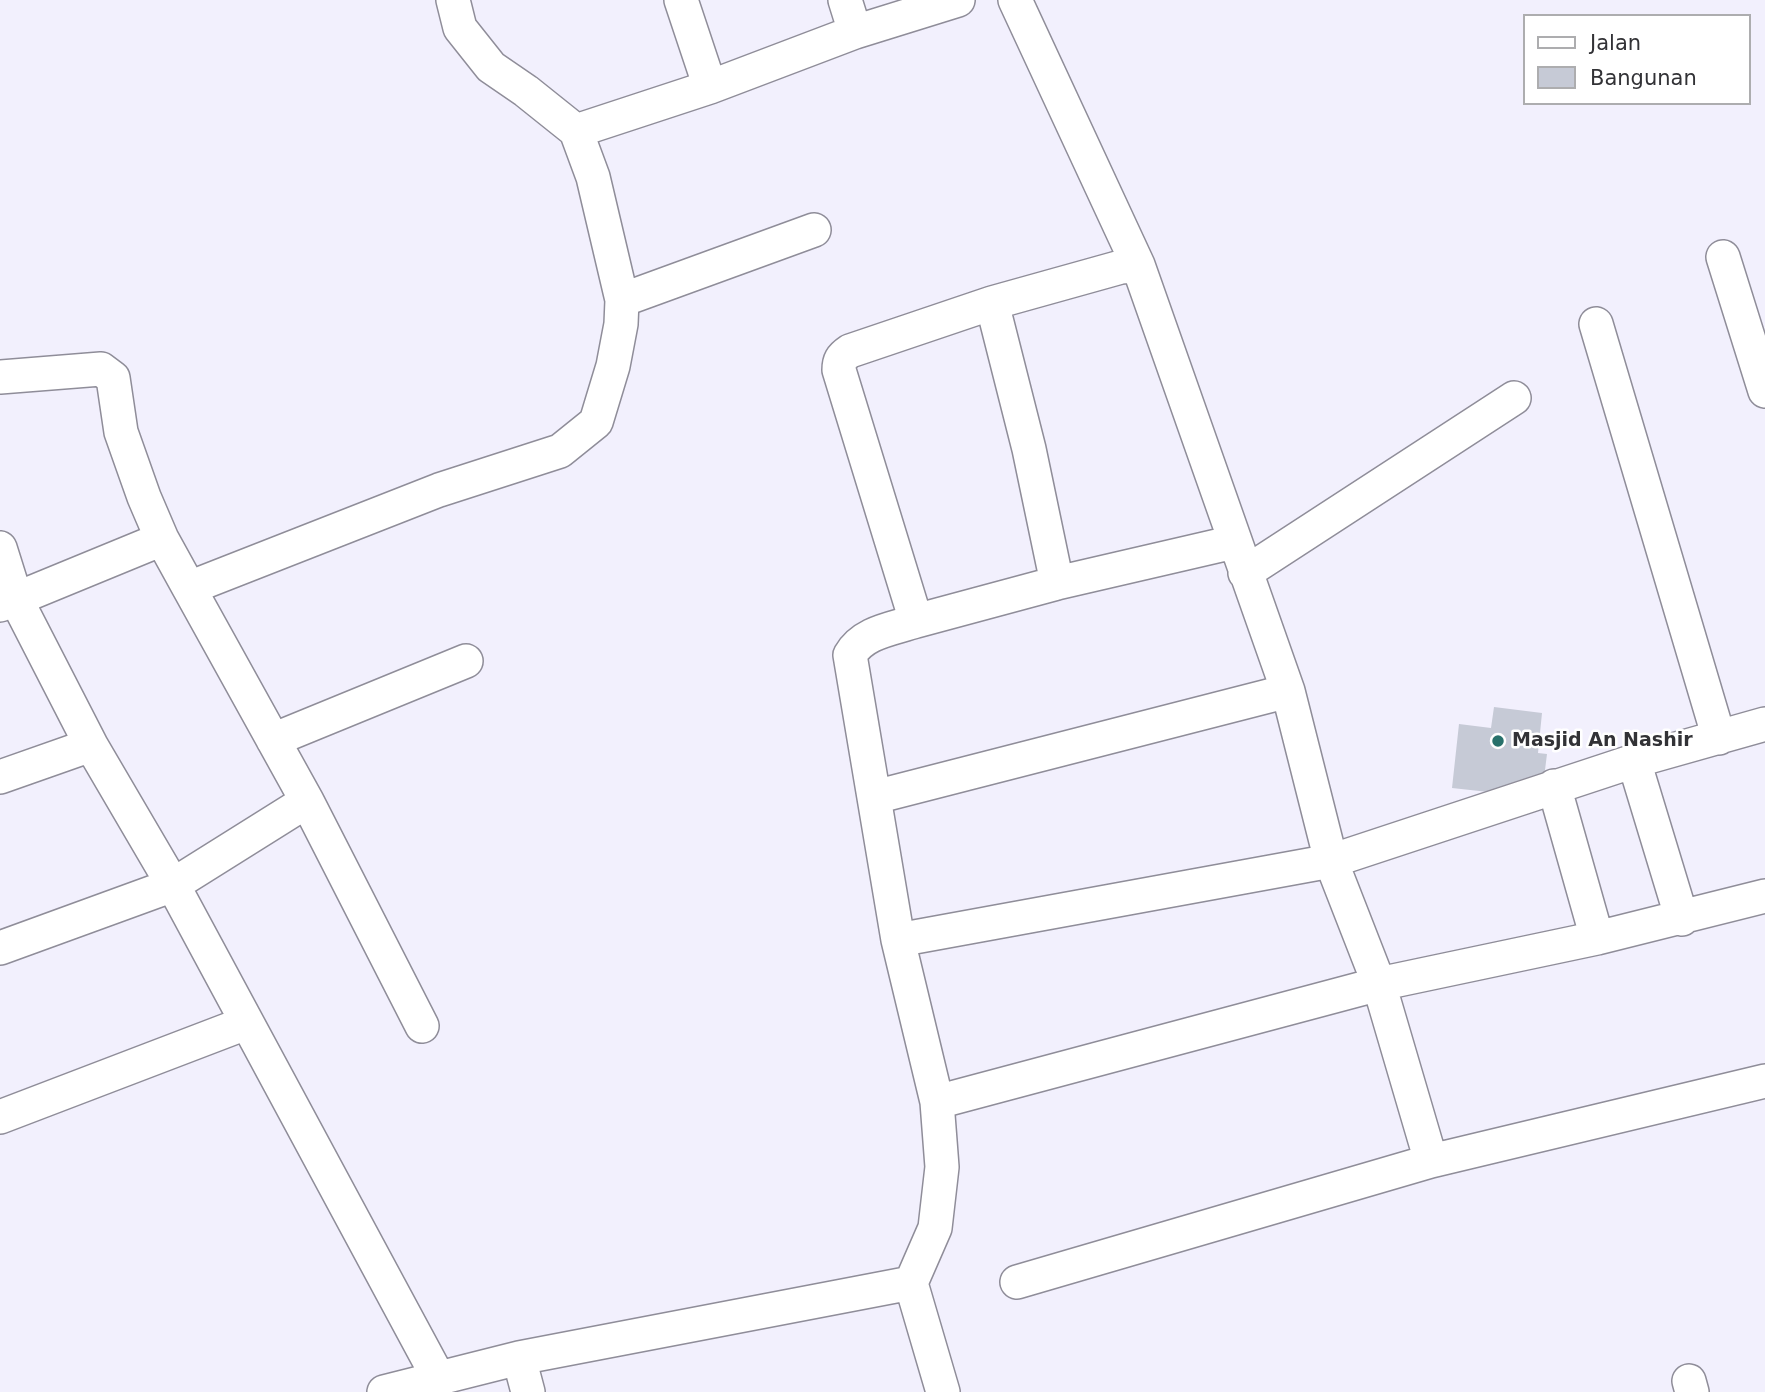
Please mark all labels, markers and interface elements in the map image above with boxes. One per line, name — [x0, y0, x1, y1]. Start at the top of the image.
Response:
legend — [1524, 14, 1751, 105]
text: Jalan — [1590, 31, 1641, 55]
text: Bangunan — [1590, 66, 1697, 90]
place label: Masjid An Nashir — [1512, 730, 1693, 752]
marker: Masjid An Nashir — [1490, 733, 1506, 749]

